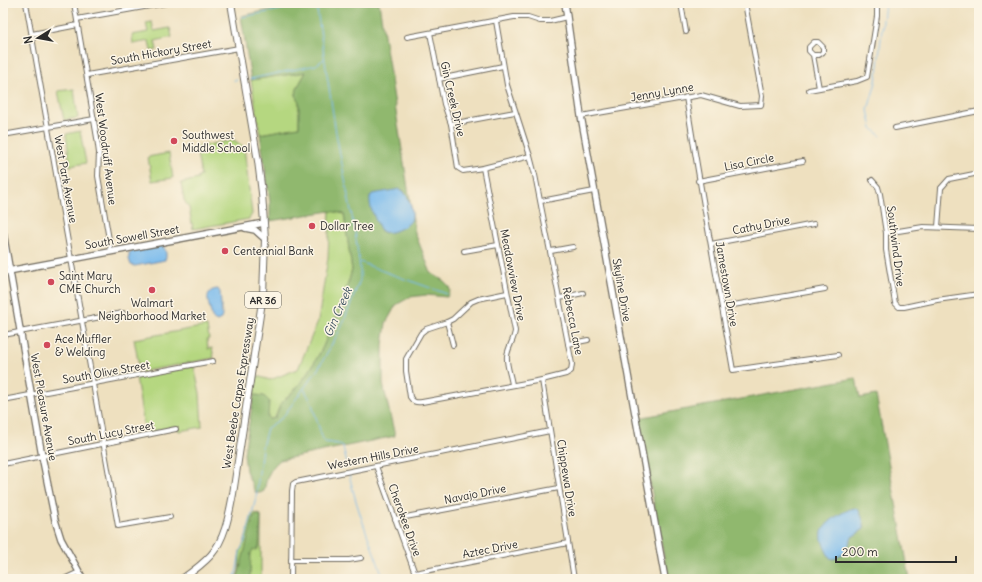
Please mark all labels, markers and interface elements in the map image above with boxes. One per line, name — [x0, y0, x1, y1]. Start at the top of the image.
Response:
north arrow — [18, 18, 58, 58]
text: N — [21, 35, 36, 45]
street label: South Hickory Street — [110, 36, 213, 68]
street label: Gin Creek Drive — [438, 60, 468, 138]
street label: Jenny Lynne — [629, 80, 695, 104]
street label: West Woodruff Avenue — [92, 92, 120, 206]
place label: Southwest Middle School — [182, 128, 250, 155]
street label: West Park Avenue — [51, 134, 81, 224]
marker: Southwest Middle School — [169, 136, 179, 146]
street label: Lisa Circle — [723, 150, 775, 174]
street label: Southwind Drive — [884, 205, 908, 287]
street label: Cathy Drive — [731, 213, 791, 237]
place label: Dollar Tree — [320, 219, 373, 233]
marker: Dollar Tree — [307, 221, 317, 231]
street label: South Sowell Street — [84, 222, 180, 252]
street label: Meadowview Drive — [497, 228, 529, 322]
street label: Jamestown Drive — [713, 240, 741, 328]
place label: Centennial Bank — [233, 244, 314, 258]
marker: Centennial Bank — [220, 246, 230, 256]
street label: Skyline Drive — [610, 257, 634, 323]
place label: Saint Mary CME Church — [59, 269, 121, 296]
marker: Saint Mary CME Church — [46, 277, 56, 287]
water label: Gin Creek — [320, 284, 355, 339]
marker: Walmart Neighborhood Market — [147, 285, 157, 295]
street label: Rebecca Lane — [560, 286, 586, 356]
road number: AR 36 — [245, 292, 281, 308]
place label: Walmart Neighborhood Market — [98, 296, 206, 323]
street label: West Beebe Capps Expressway — [219, 316, 257, 470]
place label: Ace Muffler & Welding — [55, 332, 112, 359]
marker: Ace Muffler & Welding — [42, 340, 52, 350]
street label: West Pleasure Avenue — [28, 352, 60, 462]
street label: South Olive Street — [61, 357, 151, 387]
street label: South Lucy Street — [67, 418, 156, 448]
street label: Chippewa Drive — [554, 438, 580, 518]
street label: Western Hills Drive — [326, 441, 420, 473]
street label: Navajo Drive — [443, 481, 507, 507]
street label: Cherokee Drive — [385, 482, 425, 558]
street label: Aztec Drive — [461, 537, 519, 561]
scale bar — [836, 538, 956, 564]
text: 200 m — [842, 544, 878, 559]

